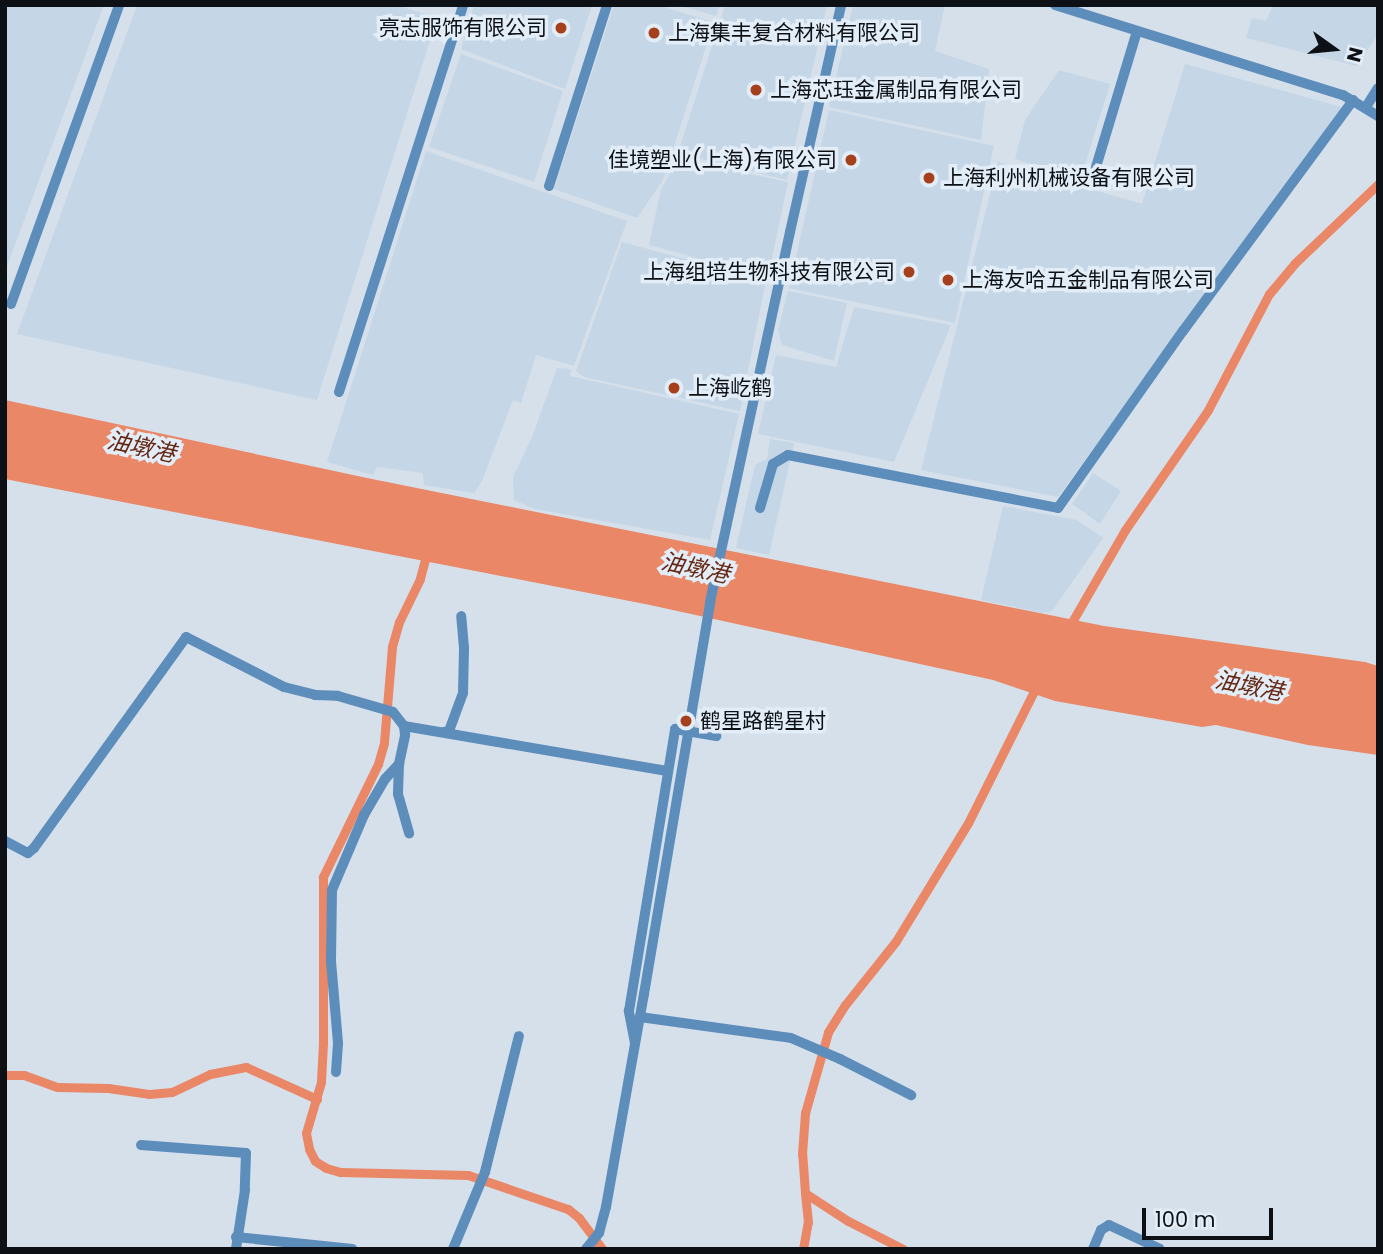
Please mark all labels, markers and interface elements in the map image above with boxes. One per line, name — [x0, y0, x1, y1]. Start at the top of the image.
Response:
north arrow — [1299, 14, 1369, 84]
place label: 亮志服饰有限公司 — [379, 15, 547, 41]
marker: 亮志服饰有限公司 — [553, 20, 569, 36]
place label: 上海集丰复合材料有限公司 — [668, 20, 920, 46]
marker: 上海集丰复合材料有限公司 — [646, 25, 662, 41]
text: N — [1340, 44, 1370, 65]
place label: 上海芯珏金属制品有限公司 — [770, 77, 1022, 103]
marker: 上海芯珏金属制品有限公司 — [748, 82, 764, 98]
place label: 佳境塑业(上海)有限公司 — [608, 147, 837, 173]
marker: 佳境塑业(上海)有限公司 — [843, 152, 859, 168]
place label: 上海利州机械设备有限公司 — [943, 165, 1195, 191]
marker: 上海利州机械设备有限公司 — [921, 170, 937, 186]
place label: 上海组培生物科技有限公司 — [643, 259, 895, 285]
marker: 上海组培生物科技有限公司 — [901, 264, 917, 280]
place label: 上海友哈五金制品有限公司 — [962, 267, 1214, 293]
marker: 上海友哈五金制品有限公司 — [940, 272, 956, 288]
place label: 上海屹鹤 — [688, 375, 772, 401]
marker: 上海屹鹤 — [666, 380, 682, 396]
water label: 油墩港 — [104, 426, 178, 468]
water label: 油墩港 — [658, 547, 732, 589]
water label: 油墩港 — [1213, 666, 1285, 706]
place label: 鹤星路鹤星村 — [700, 708, 826, 734]
marker: 鹤星路鹤星村 — [678, 713, 694, 729]
scale bar — [1145, 1194, 1276, 1238]
text: 100 m — [1155, 1205, 1215, 1234]

